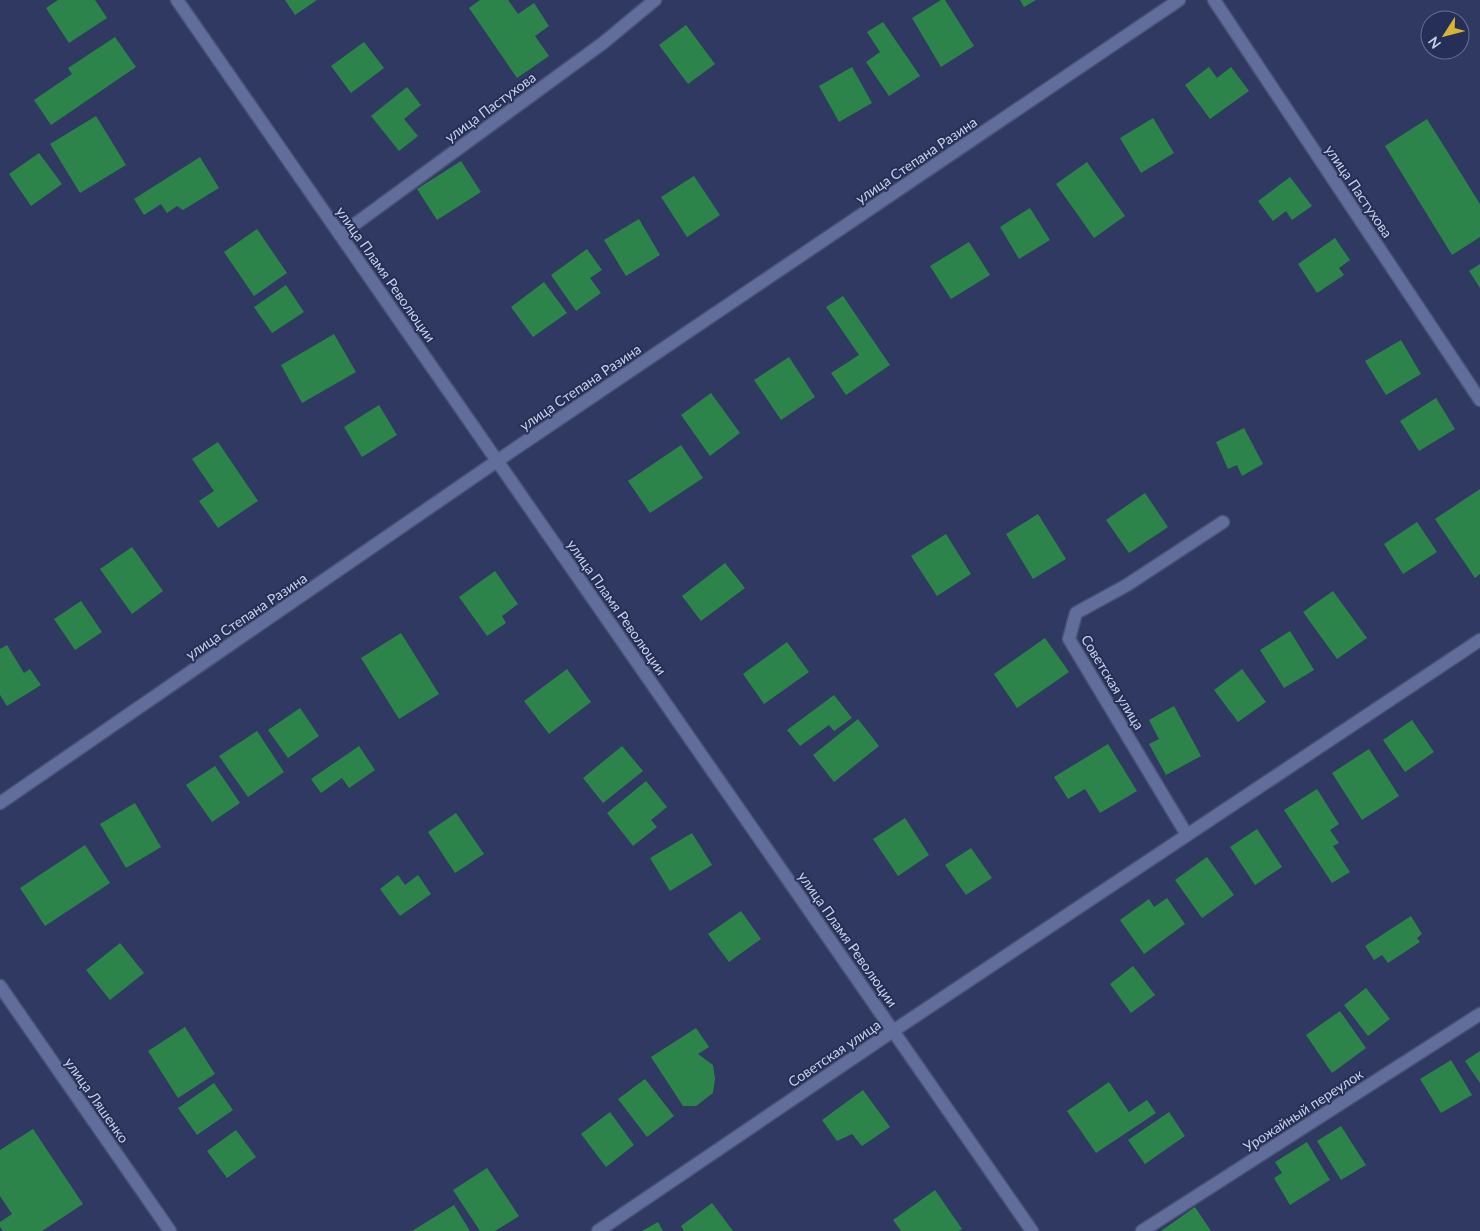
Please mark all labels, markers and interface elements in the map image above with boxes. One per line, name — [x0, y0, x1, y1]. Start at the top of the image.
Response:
north arrow — [1420, 10, 1470, 60]
text: N — [1424, 34, 1444, 52]
street label: улица Пастухова — [441, 68, 539, 146]
street label: улица Степана Разина — [852, 113, 980, 207]
street label: улица Пастухова — [1322, 141, 1396, 241]
street label: улица Пламя Революции — [333, 203, 439, 345]
street label: улица Степана Разина — [516, 340, 644, 434]
street label: улица Пламя Революции — [564, 536, 670, 678]
street label: улица Степана Разина — [182, 569, 310, 663]
street label: Советская улица — [1078, 631, 1148, 733]
street label: улица Пламя Революции — [795, 868, 901, 1010]
street label: Советская улица — [785, 1016, 883, 1090]
street label: улица Ляшенко — [61, 1054, 133, 1146]
street label: Урожайный переулок — [1240, 1065, 1367, 1155]

